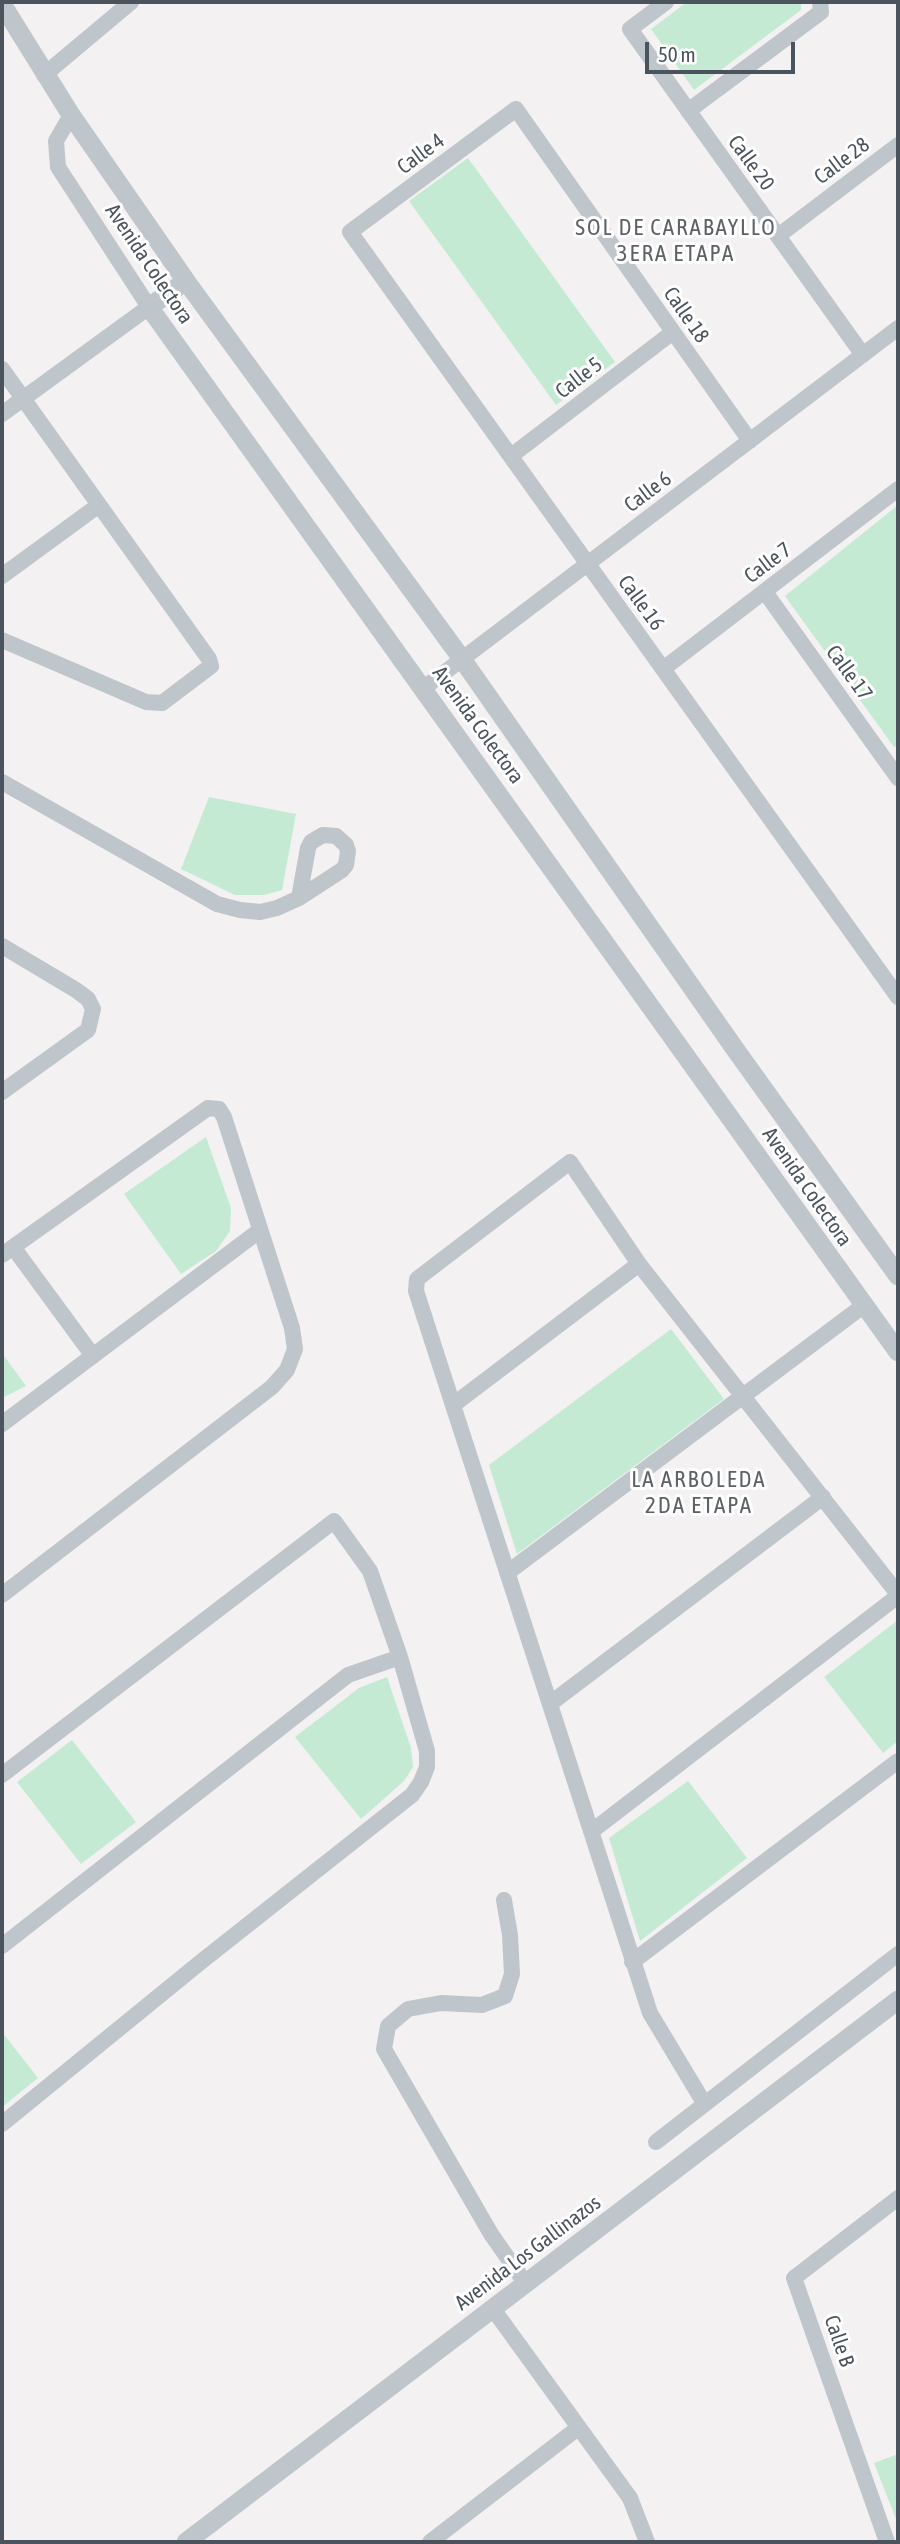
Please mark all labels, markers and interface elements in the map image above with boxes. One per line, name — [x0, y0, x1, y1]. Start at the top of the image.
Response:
scale bar — [648, 28, 799, 72]
text: 50 m — [658, 42, 696, 66]
street label: Calle 4 — [392, 128, 450, 180]
street label: Calle 20 — [723, 130, 779, 196]
street label: Calle 28 — [810, 132, 874, 190]
street label: Avenida Colectora — [100, 199, 198, 329]
district label: SOL DE CARABAYLLO 3ERA ETAPA — [577, 214, 775, 268]
street label: Calle 18 — [658, 282, 714, 348]
street label: Calle 5 — [551, 352, 607, 404]
street label: Calle 6 — [619, 466, 677, 518]
street label: Calle 7 — [739, 537, 797, 589]
street label: Calle 16 — [613, 570, 669, 636]
street label: Calle 17 — [821, 640, 877, 706]
street label: Avenida Colectora — [427, 661, 529, 789]
street label: Avenida Colectora — [757, 1123, 857, 1251]
district label: LA ARBOLEDA 2DA ETAPA — [633, 1466, 765, 1520]
street label: Avenida Los Gallinazos — [450, 2190, 606, 2316]
street label: Calle B — [819, 2312, 859, 2370]

